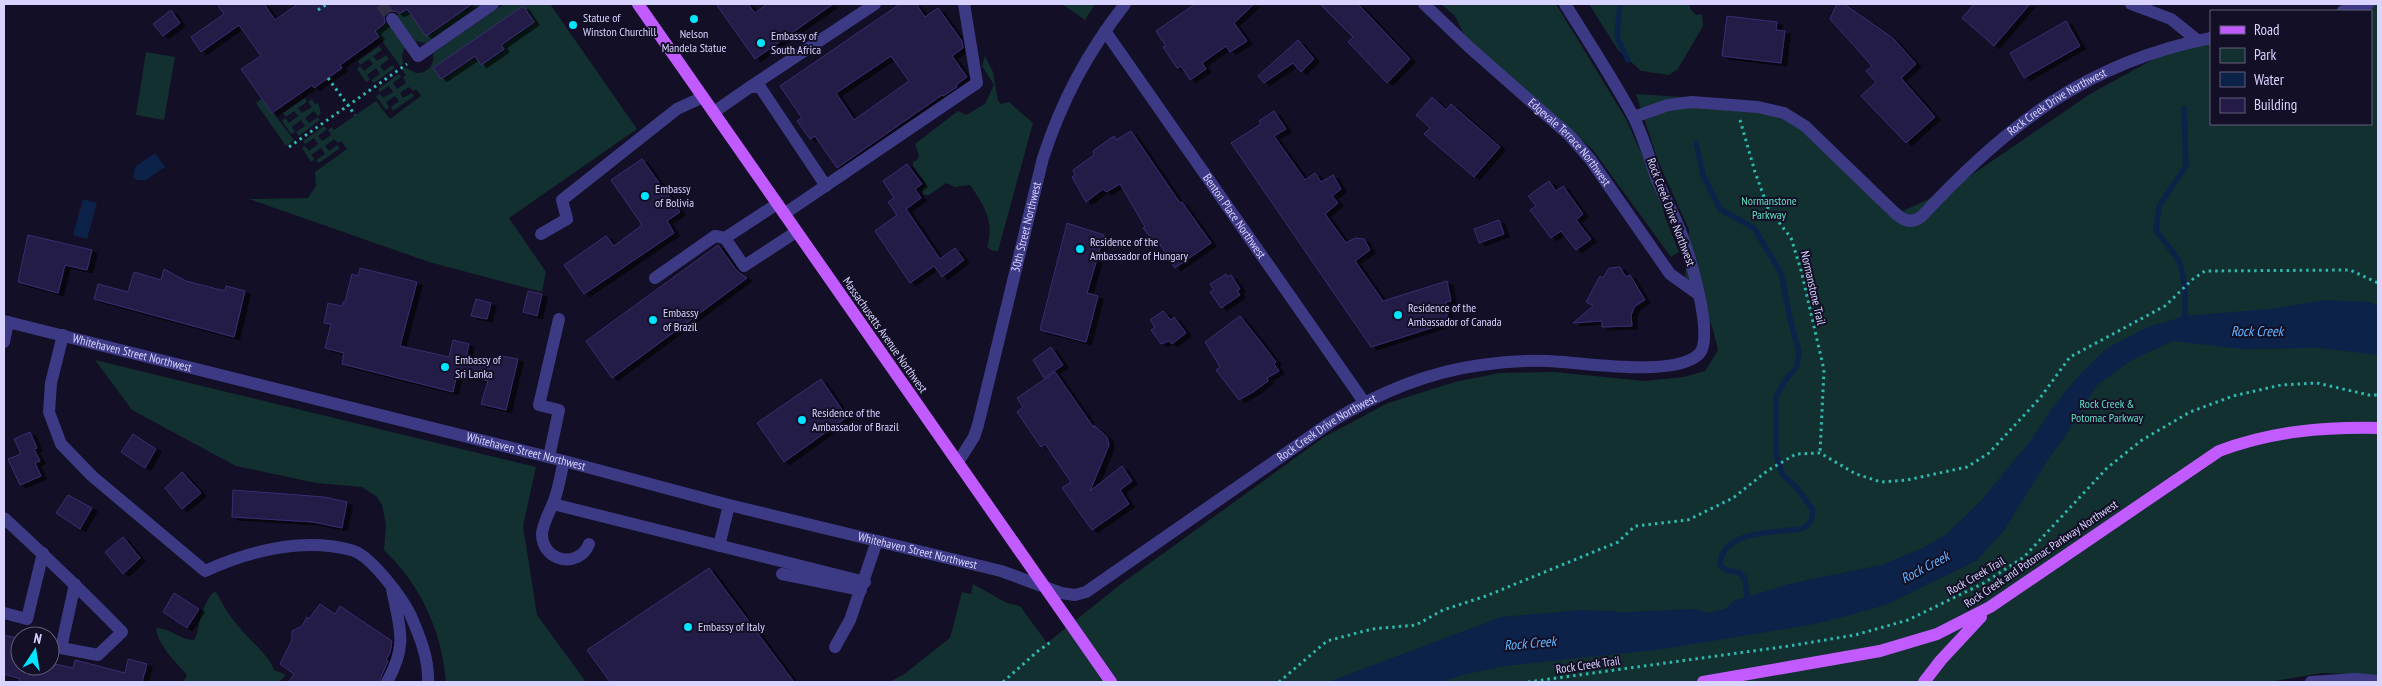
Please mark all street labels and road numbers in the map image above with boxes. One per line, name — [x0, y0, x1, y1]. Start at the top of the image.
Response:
street label: Rock Creek Drive Northwest — [2004, 64, 2109, 138]
street label: Edgevale Terrace Northwest — [1525, 95, 1615, 189]
street label: Rock Creek Drive Northwest — [1644, 156, 1699, 269]
street label: Benton Place Northwest — [1200, 171, 1270, 262]
street label: 30th Street Northwest — [1007, 180, 1044, 274]
street label: Normanstone Trail — [1798, 249, 1829, 327]
street label: Massachusetts Avenue Northwest — [840, 274, 932, 396]
street label: Whitehaven Street Northwest — [71, 330, 194, 375]
street label: Rock Creek Drive Northwest — [1274, 390, 1379, 464]
street label: Whitehaven Street Northwest — [465, 429, 588, 474]
street label: Rock Creek and Potomac Parkway Northwest — [1961, 496, 2121, 611]
street label: Whitehaven Street Northwest — [856, 529, 980, 572]
street label: Rock Creek Trail — [1944, 553, 2008, 598]
street label: Rock Creek Trail — [1555, 653, 1621, 676]

